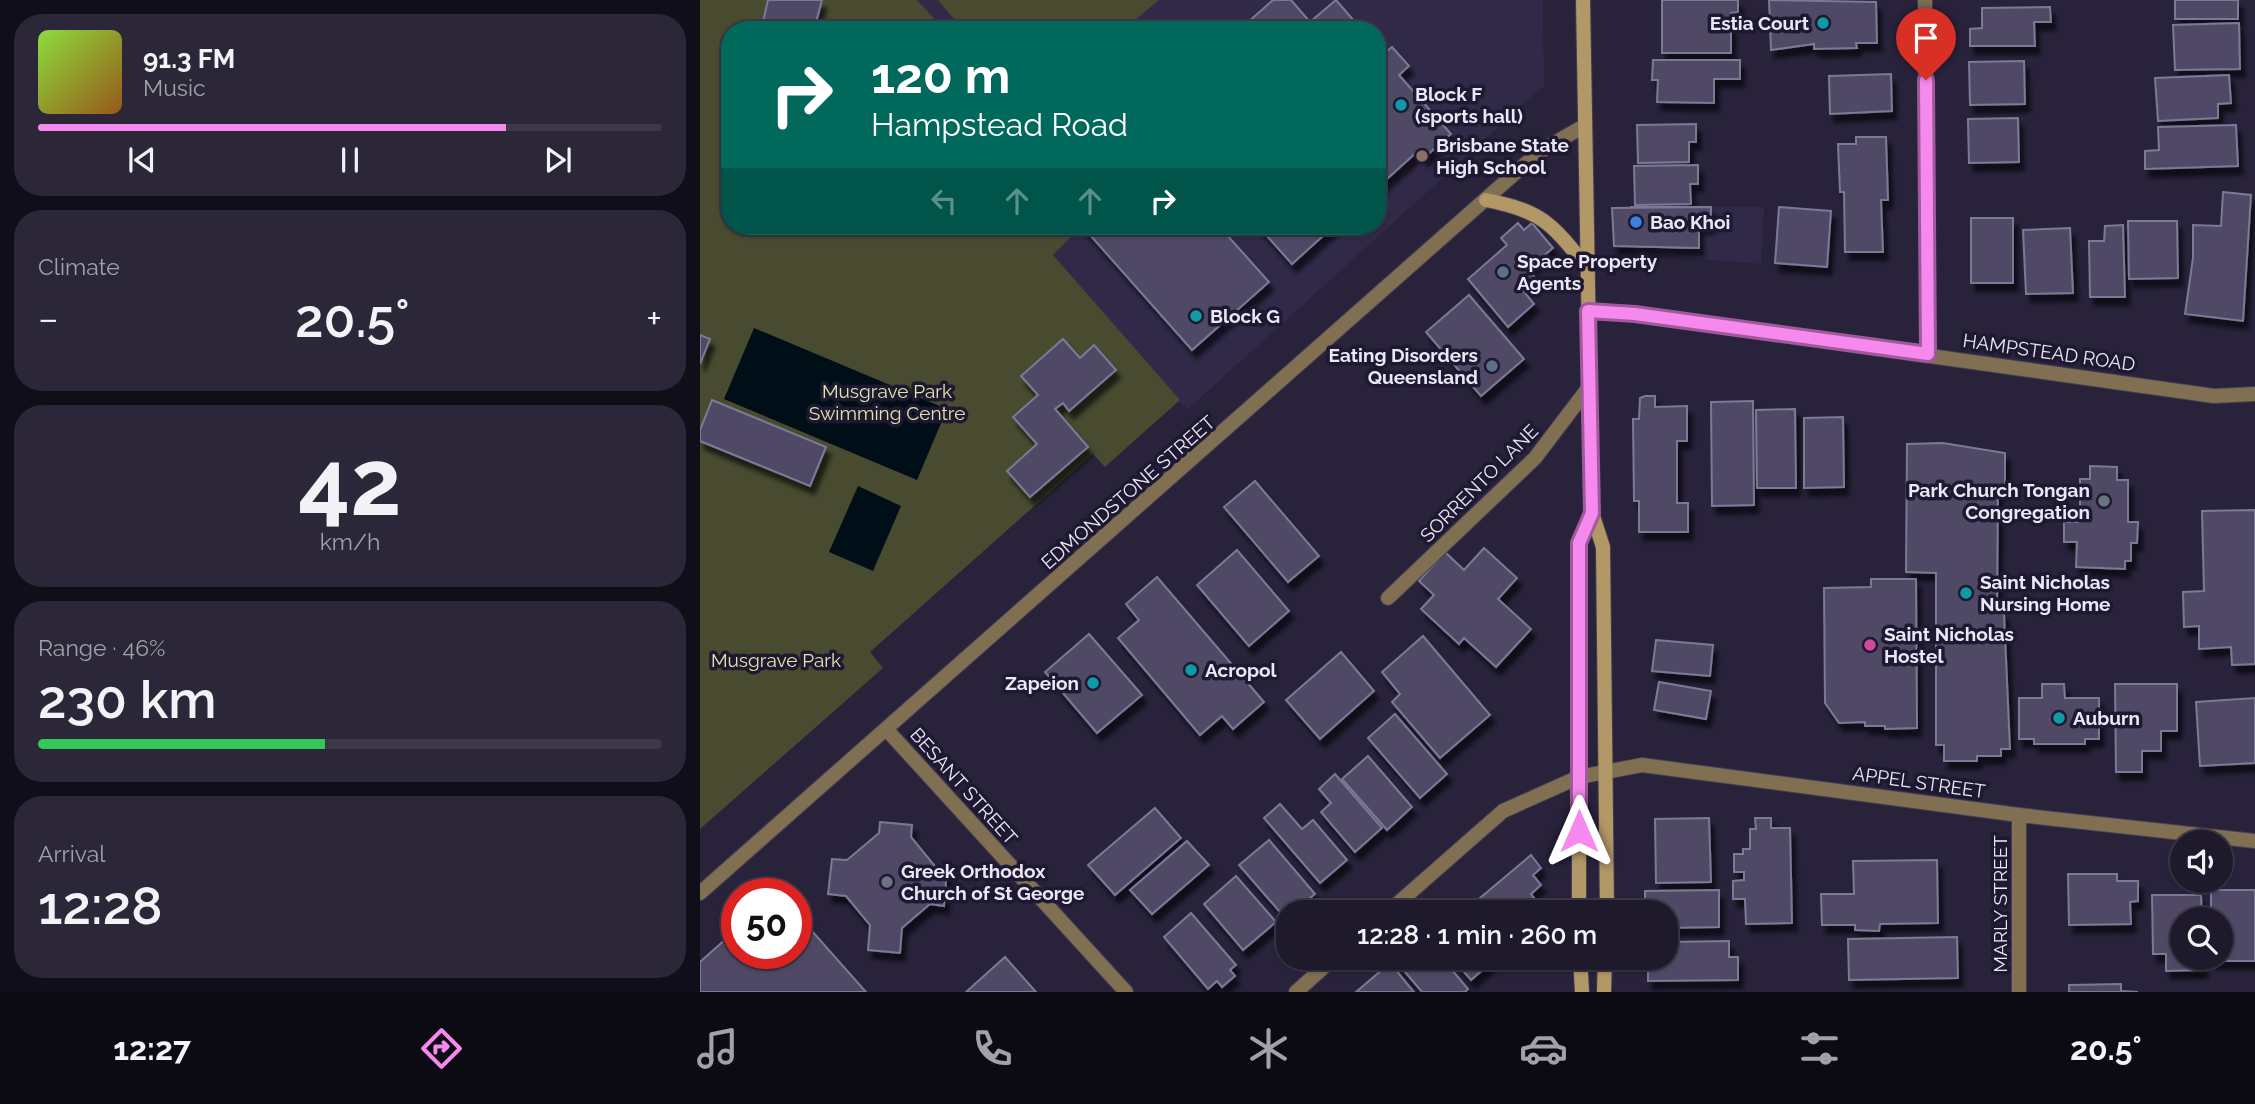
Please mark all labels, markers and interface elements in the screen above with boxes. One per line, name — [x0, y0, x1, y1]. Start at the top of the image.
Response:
pin — [1896, 8, 1956, 80]
place label: Estia Court — [1710, 12, 1810, 34]
marker: Estia Court — [1815, 15, 1831, 31]
icon: arrive — [1907, 19, 1945, 57]
text: 91.3 FM — [143, 44, 235, 74]
text: 120 m — [871, 47, 1010, 104]
icon: right — [756, 49, 847, 140]
text: Music — [143, 74, 206, 101]
place label: Block F (sports hall) — [1415, 83, 1523, 127]
marker: Block F (sports hall) — [1393, 97, 1409, 113]
text: Hampstead Road — [871, 106, 1128, 143]
place label: Brisbane State High School — [1436, 134, 1569, 178]
icon: previous — [123, 141, 161, 179]
icon: pause — [331, 141, 369, 179]
icon: next — [539, 141, 577, 179]
marker: Brisbane State High School — [1414, 148, 1430, 164]
icon: left — [925, 182, 963, 220]
icon: ahead — [998, 182, 1036, 220]
icon: ahead — [1071, 182, 1109, 220]
icon: right — [1144, 182, 1182, 220]
place label: Bao Khoi — [1650, 211, 1730, 233]
marker: Bao Khoi — [1628, 214, 1644, 230]
place label: Space Property Agents — [1517, 250, 1658, 294]
text: Climate — [38, 253, 120, 280]
marker: Space Property Agents — [1495, 264, 1511, 280]
text: 20.5° — [295, 288, 410, 349]
text: − — [38, 296, 58, 341]
text: + — [646, 296, 662, 341]
place label: Block G — [1210, 305, 1280, 327]
marker: Block G — [1188, 308, 1204, 324]
street label: HAMPSTEAD ROAD — [1961, 329, 2137, 375]
place label: Eating Disorders Queensland — [1329, 344, 1478, 388]
marker: Eating Disorders Queensland — [1484, 358, 1500, 374]
park label: Musgrave Park Swimming Centre — [809, 380, 965, 424]
street label: EDMONDSTONE STREET — [1037, 410, 1220, 573]
street label: SORRENTO LANE — [1416, 420, 1542, 546]
text: 42 — [298, 429, 402, 536]
place label: Park Church Tongan Congregation — [1908, 479, 2090, 523]
marker: Park Church Tongan Congregation — [2096, 493, 2112, 509]
text: km/h — [320, 528, 380, 555]
place label: Saint Nicholas Nursing Home — [1980, 571, 2110, 615]
marker: Saint Nicholas Nursing Home — [1958, 585, 1974, 601]
place label: Saint Nicholas Hostel — [1884, 623, 2014, 667]
text: Range · 46% — [38, 634, 165, 661]
marker: Saint Nicholas Hostel — [1862, 637, 1878, 653]
park label: Musgrave Park — [711, 649, 841, 671]
place label: Acropol — [1205, 659, 1277, 681]
marker: Acropol — [1183, 662, 1199, 678]
text: 230 km — [38, 669, 217, 730]
place label: Zapeion — [1005, 672, 1079, 694]
marker: Zapeion — [1085, 675, 1101, 691]
place label: Auburn — [2073, 707, 2140, 729]
marker: Auburn — [2051, 710, 2067, 726]
street label: BESANT STREET — [906, 723, 1022, 849]
street label: APPEL STREET — [1851, 762, 1987, 802]
position arrow — [1542, 794, 1616, 868]
map controls — [2170, 830, 2233, 970]
button: sound — [2170, 830, 2233, 893]
street label: MARLY STREET — [1989, 835, 2011, 973]
text: Arrival — [38, 840, 105, 867]
place label: Greek Orthodox Church of St George — [901, 860, 1084, 904]
marker: Greek Orthodox Church of St George — [879, 874, 895, 890]
text: 12:28 — [38, 875, 162, 936]
speed limit sign: 50 — [721, 878, 812, 969]
button: search — [2170, 907, 2233, 970]
text: 12:28 · 1 min · 260 m — [1357, 920, 1597, 950]
icon: directions — [417, 1024, 466, 1073]
icon: music — [693, 1024, 742, 1073]
icon: phone — [968, 1024, 1017, 1073]
icon: climate — [1244, 1024, 1293, 1073]
icon: car — [1519, 1024, 1568, 1073]
icon: filters — [1795, 1024, 1844, 1073]
text: 12:27 — [113, 1030, 191, 1067]
text: 20.5° — [2070, 1030, 2142, 1067]

